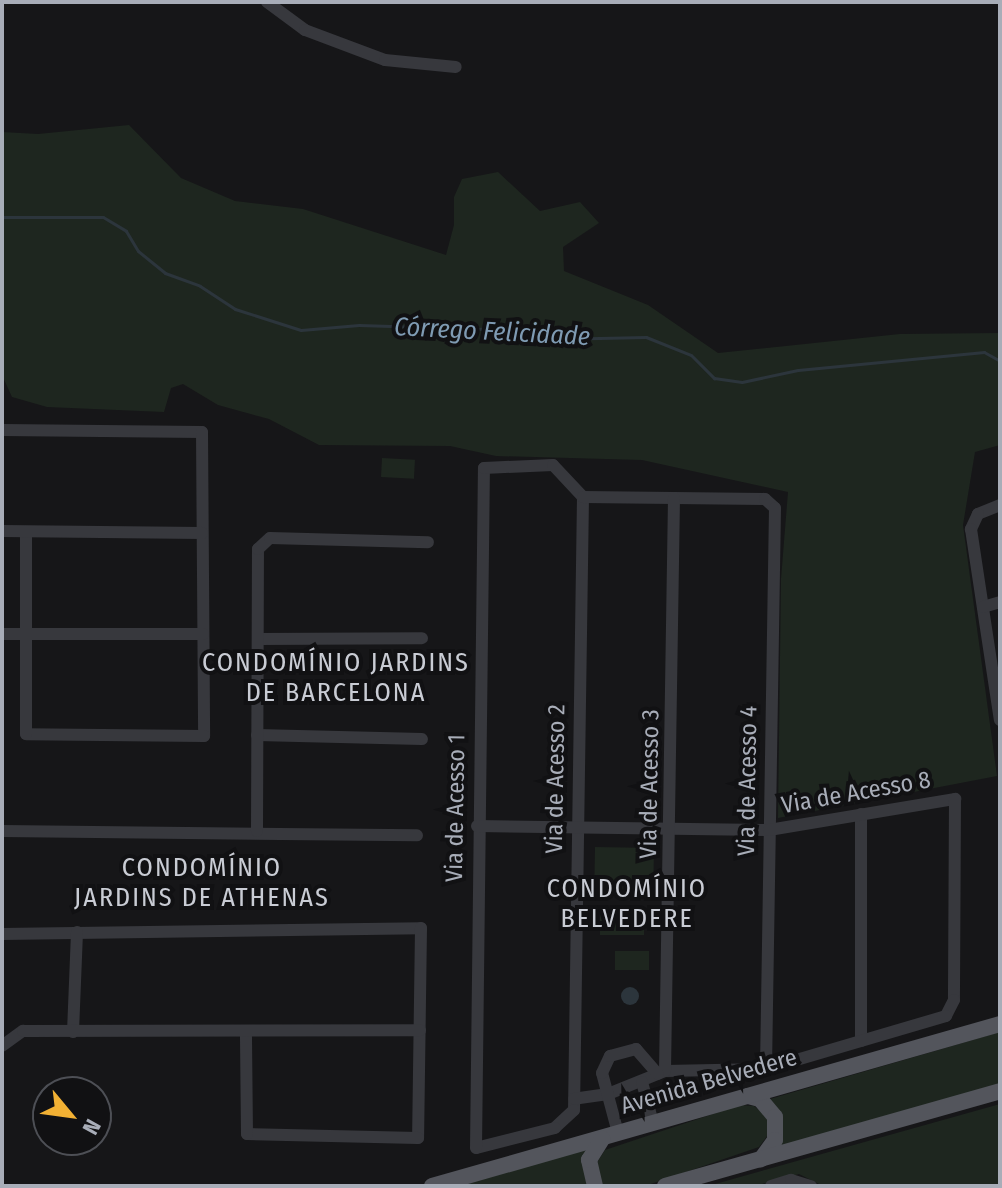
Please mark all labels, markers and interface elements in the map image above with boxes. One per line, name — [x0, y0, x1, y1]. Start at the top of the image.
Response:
water label: Córrego Felicidade — [393, 311, 591, 353]
district label: CONDOMÍNIO JARDINS DE BARCELONA — [202, 647, 470, 708]
street label: Via de Acesso 2 — [540, 704, 572, 854]
street label: Via de Acesso 4 — [732, 706, 764, 856]
street label: Via de Acesso 3 — [634, 709, 666, 859]
street label: Via de Acesso 1 — [440, 734, 472, 882]
street label: Via de Acesso 8 — [779, 766, 933, 820]
district label: CONDOMÍNIO JARDINS DE ATHENAS — [74, 852, 330, 914]
district label: CONDOMÍNIO BELVEDERE — [547, 873, 707, 934]
street label: Avenida Belvedere — [618, 1043, 800, 1121]
north arrow — [32, 1076, 112, 1156]
text: N — [77, 1115, 107, 1139]

